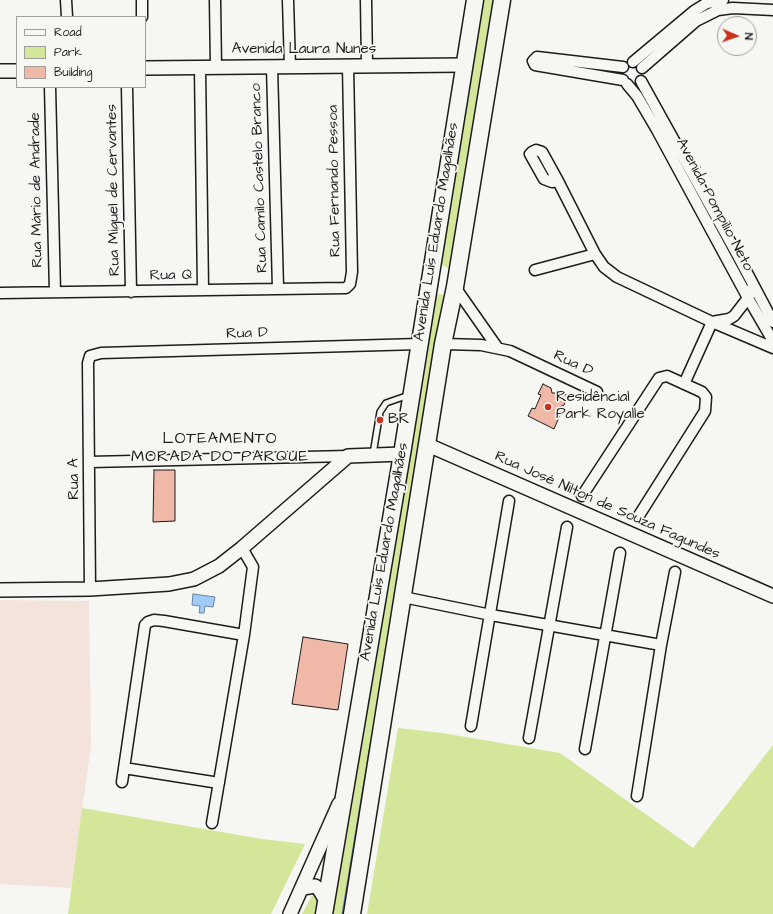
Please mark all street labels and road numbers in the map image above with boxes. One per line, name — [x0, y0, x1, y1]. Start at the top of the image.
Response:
street label: Avenida Laura Nunes — [232, 41, 376, 59]
street label: Rua Camilo Castelo Branco — [248, 83, 272, 273]
street label: Rua Miguel de Cervantes — [104, 104, 124, 276]
street label: Rua Fernando Pessoa — [325, 105, 345, 257]
street label: Rua Mário de Andrade — [27, 112, 47, 268]
street label: Avenida Luís Eduardo Magalhães — [411, 121, 463, 343]
street label: Avenida Pompilio Neto — [671, 135, 757, 275]
street label: Rua Q — [150, 267, 192, 285]
street label: Rua D — [226, 324, 268, 344]
street label: Rua D — [550, 347, 596, 381]
street label: Avenida Luís Eduardo Magalhães — [357, 442, 413, 662]
street label: Rua José Nilton de Souza Fagundes — [492, 448, 722, 564]
street label: Rua A — [66, 458, 84, 500]

